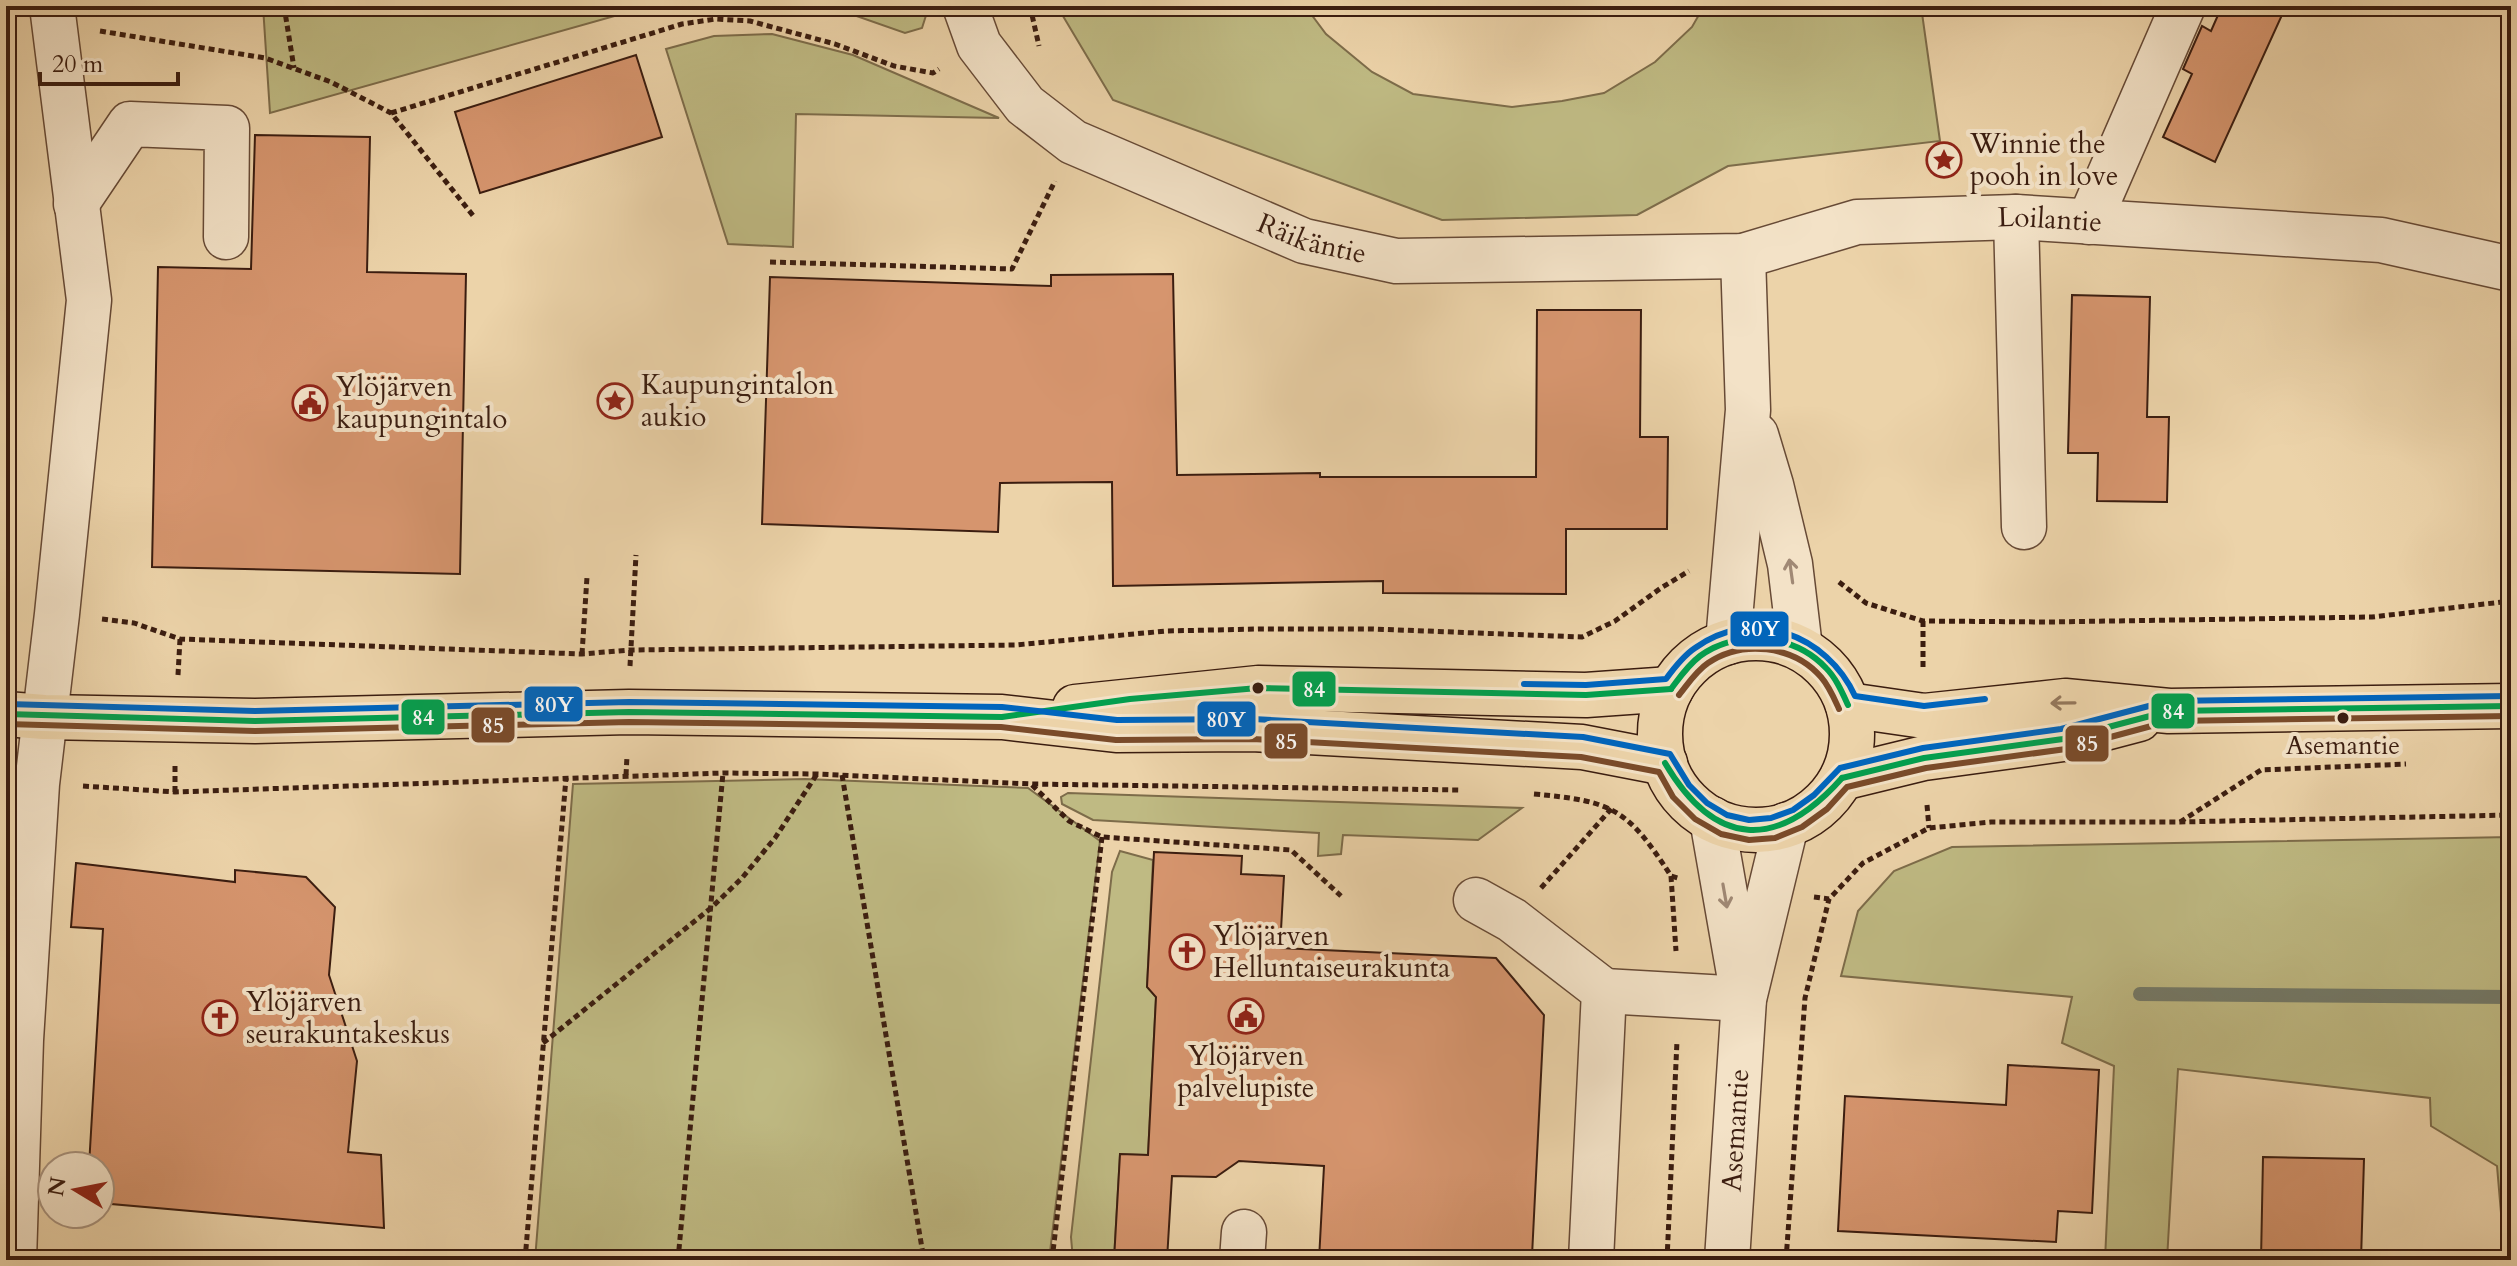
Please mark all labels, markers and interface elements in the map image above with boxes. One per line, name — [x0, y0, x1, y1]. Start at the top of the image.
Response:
scale bar — [40, 36, 178, 86]
text: 20 m — [52, 48, 104, 81]
place label: Winnie the pooh in love — [1969, 125, 2119, 195]
place icon: Winnie the pooh in love — [1925, 141, 1963, 179]
street label: Loilantie — [1997, 198, 2103, 241]
street label: Räikäntie — [1251, 204, 1370, 273]
place label: Kaupungintalon aukio — [641, 366, 834, 436]
place label: Ylöjärven kaupungintalo — [336, 368, 507, 438]
place icon: Kaupungintalon aukio — [596, 382, 634, 420]
public building icon: Ylöjärven kaupungintalo — [291, 384, 329, 422]
one-way arrow — [1783, 559, 1798, 584]
line badge: 80Y — [1729, 610, 1790, 648]
text: 80Y — [1740, 614, 1780, 644]
line badge: 84 — [1291, 670, 1337, 708]
text: 84 — [1303, 675, 1325, 705]
unlabelled marker — [1250, 680, 1266, 696]
line badge: 80Y — [523, 685, 584, 723]
text: 80Y — [534, 690, 574, 720]
line badge: 84 — [2150, 692, 2196, 730]
one-way arrow — [2050, 695, 2077, 710]
text: 84 — [2162, 697, 2184, 727]
line badge: 84 — [400, 698, 446, 736]
line badge: 80Y — [1196, 700, 1257, 738]
text: 84 — [412, 703, 434, 733]
text: 80Y — [1206, 705, 1246, 735]
line badge: 85 — [470, 706, 516, 744]
marker: Asemantie — [2335, 710, 2351, 726]
text: 85 — [482, 711, 504, 741]
line badge: 85 — [1263, 722, 1309, 760]
line badge: 85 — [2064, 724, 2110, 763]
text: 85 — [1275, 727, 1297, 757]
place label: Asemantie — [2286, 728, 2400, 763]
text: 85 — [2076, 729, 2098, 759]
one-way arrow — [1719, 883, 1734, 908]
place label: Ylöjärven Helluntaiseurakunta — [1213, 917, 1450, 987]
church icon: Ylöjärven Helluntaiseurakunta — [1168, 933, 1206, 971]
place label: Ylöjärven seurakuntakeskus — [246, 983, 450, 1053]
public building icon: Ylöjärven palvelupiste — [1227, 997, 1265, 1035]
church icon: Ylöjärven seurakuntakeskus — [201, 999, 239, 1037]
place label: Ylöjärven palvelupiste — [1177, 1037, 1315, 1107]
street label: Asemantie — [1712, 1068, 1758, 1193]
north arrow — [36, 1150, 116, 1230]
text: N — [41, 1175, 74, 1199]

